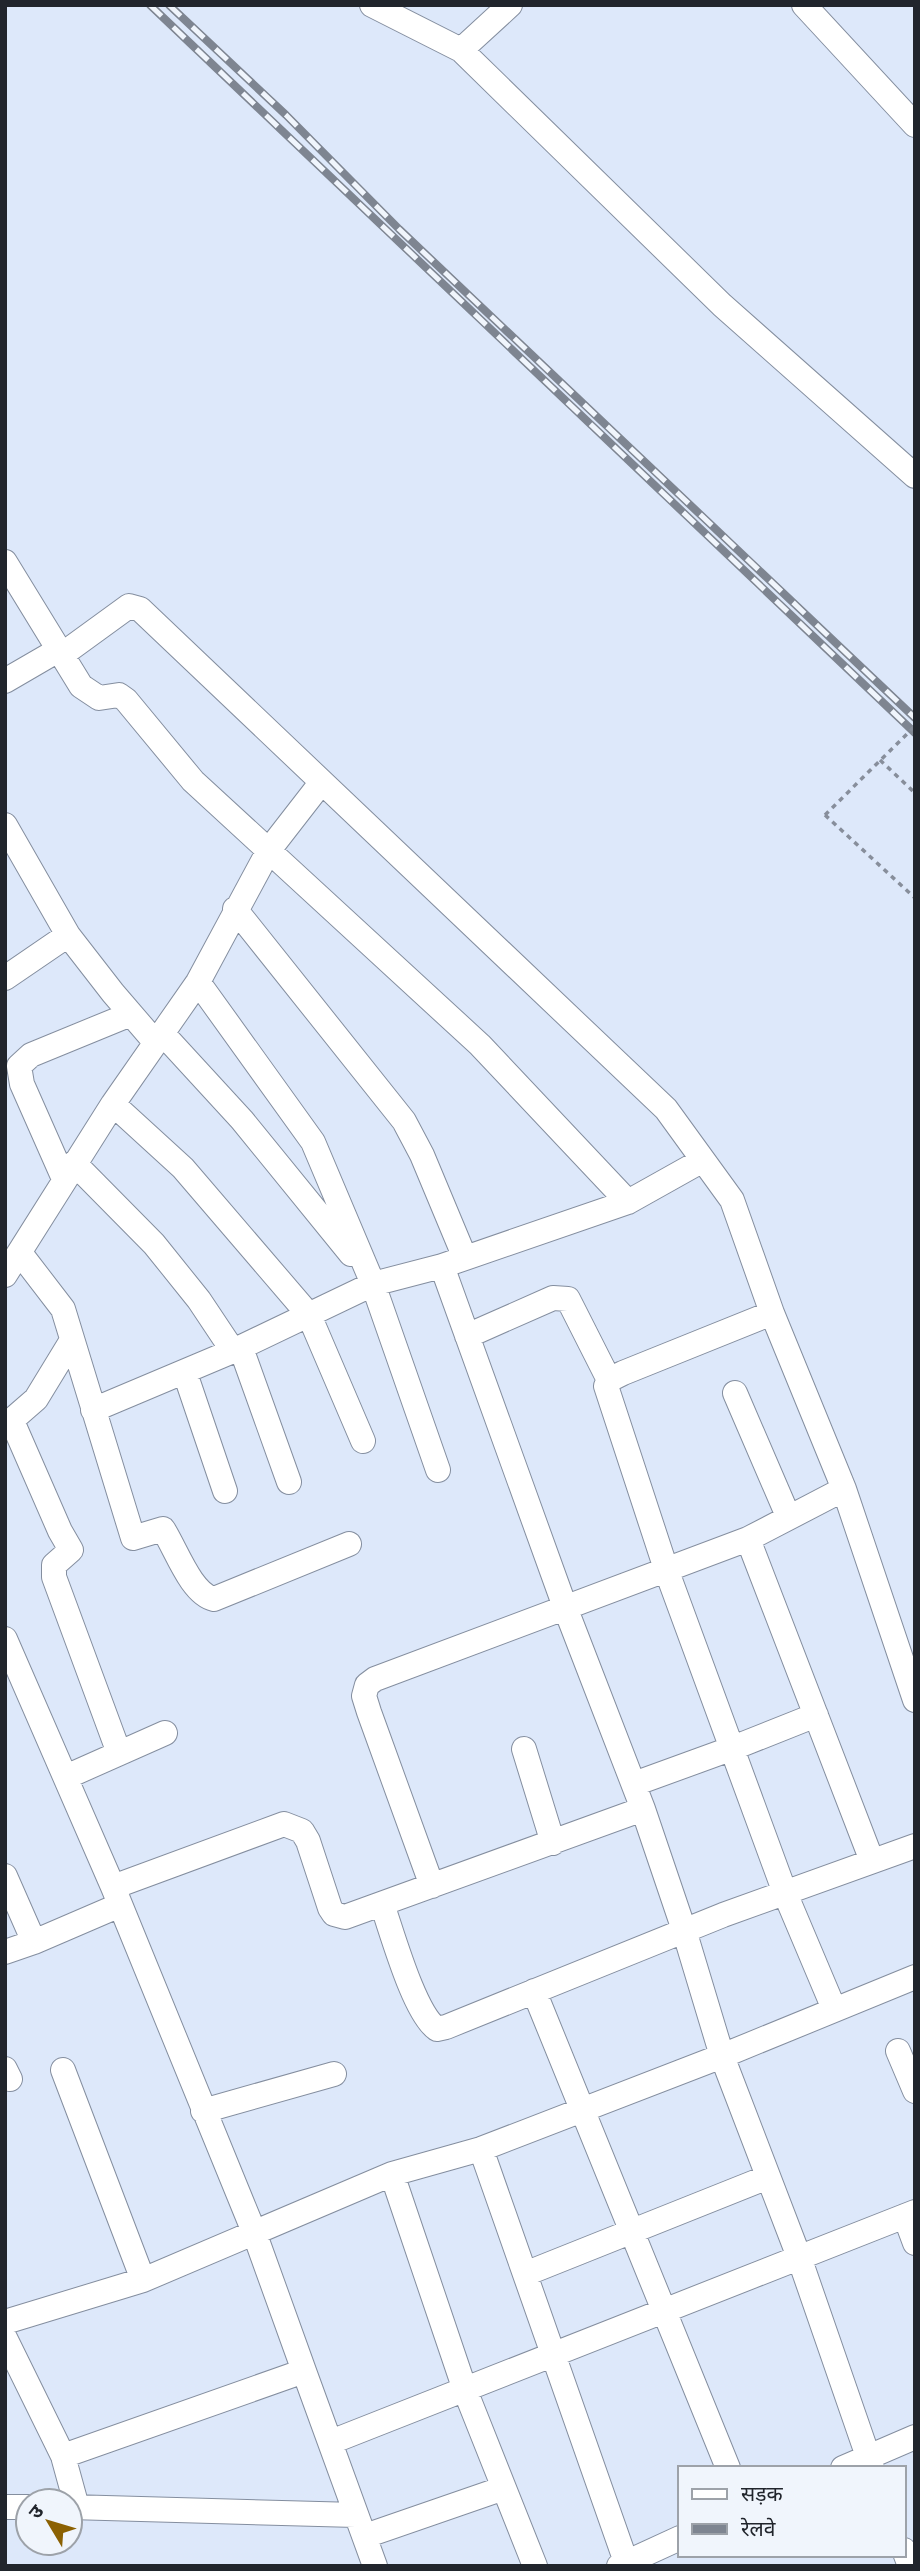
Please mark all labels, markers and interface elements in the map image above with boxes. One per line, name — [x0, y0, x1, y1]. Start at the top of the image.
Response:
legend — [678, 2466, 906, 2557]
text: सड़क — [741, 2481, 783, 2506]
north arrow — [14, 2487, 84, 2557]
text: उ — [24, 2500, 49, 2523]
text: रेलवे — [740, 2516, 776, 2541]

